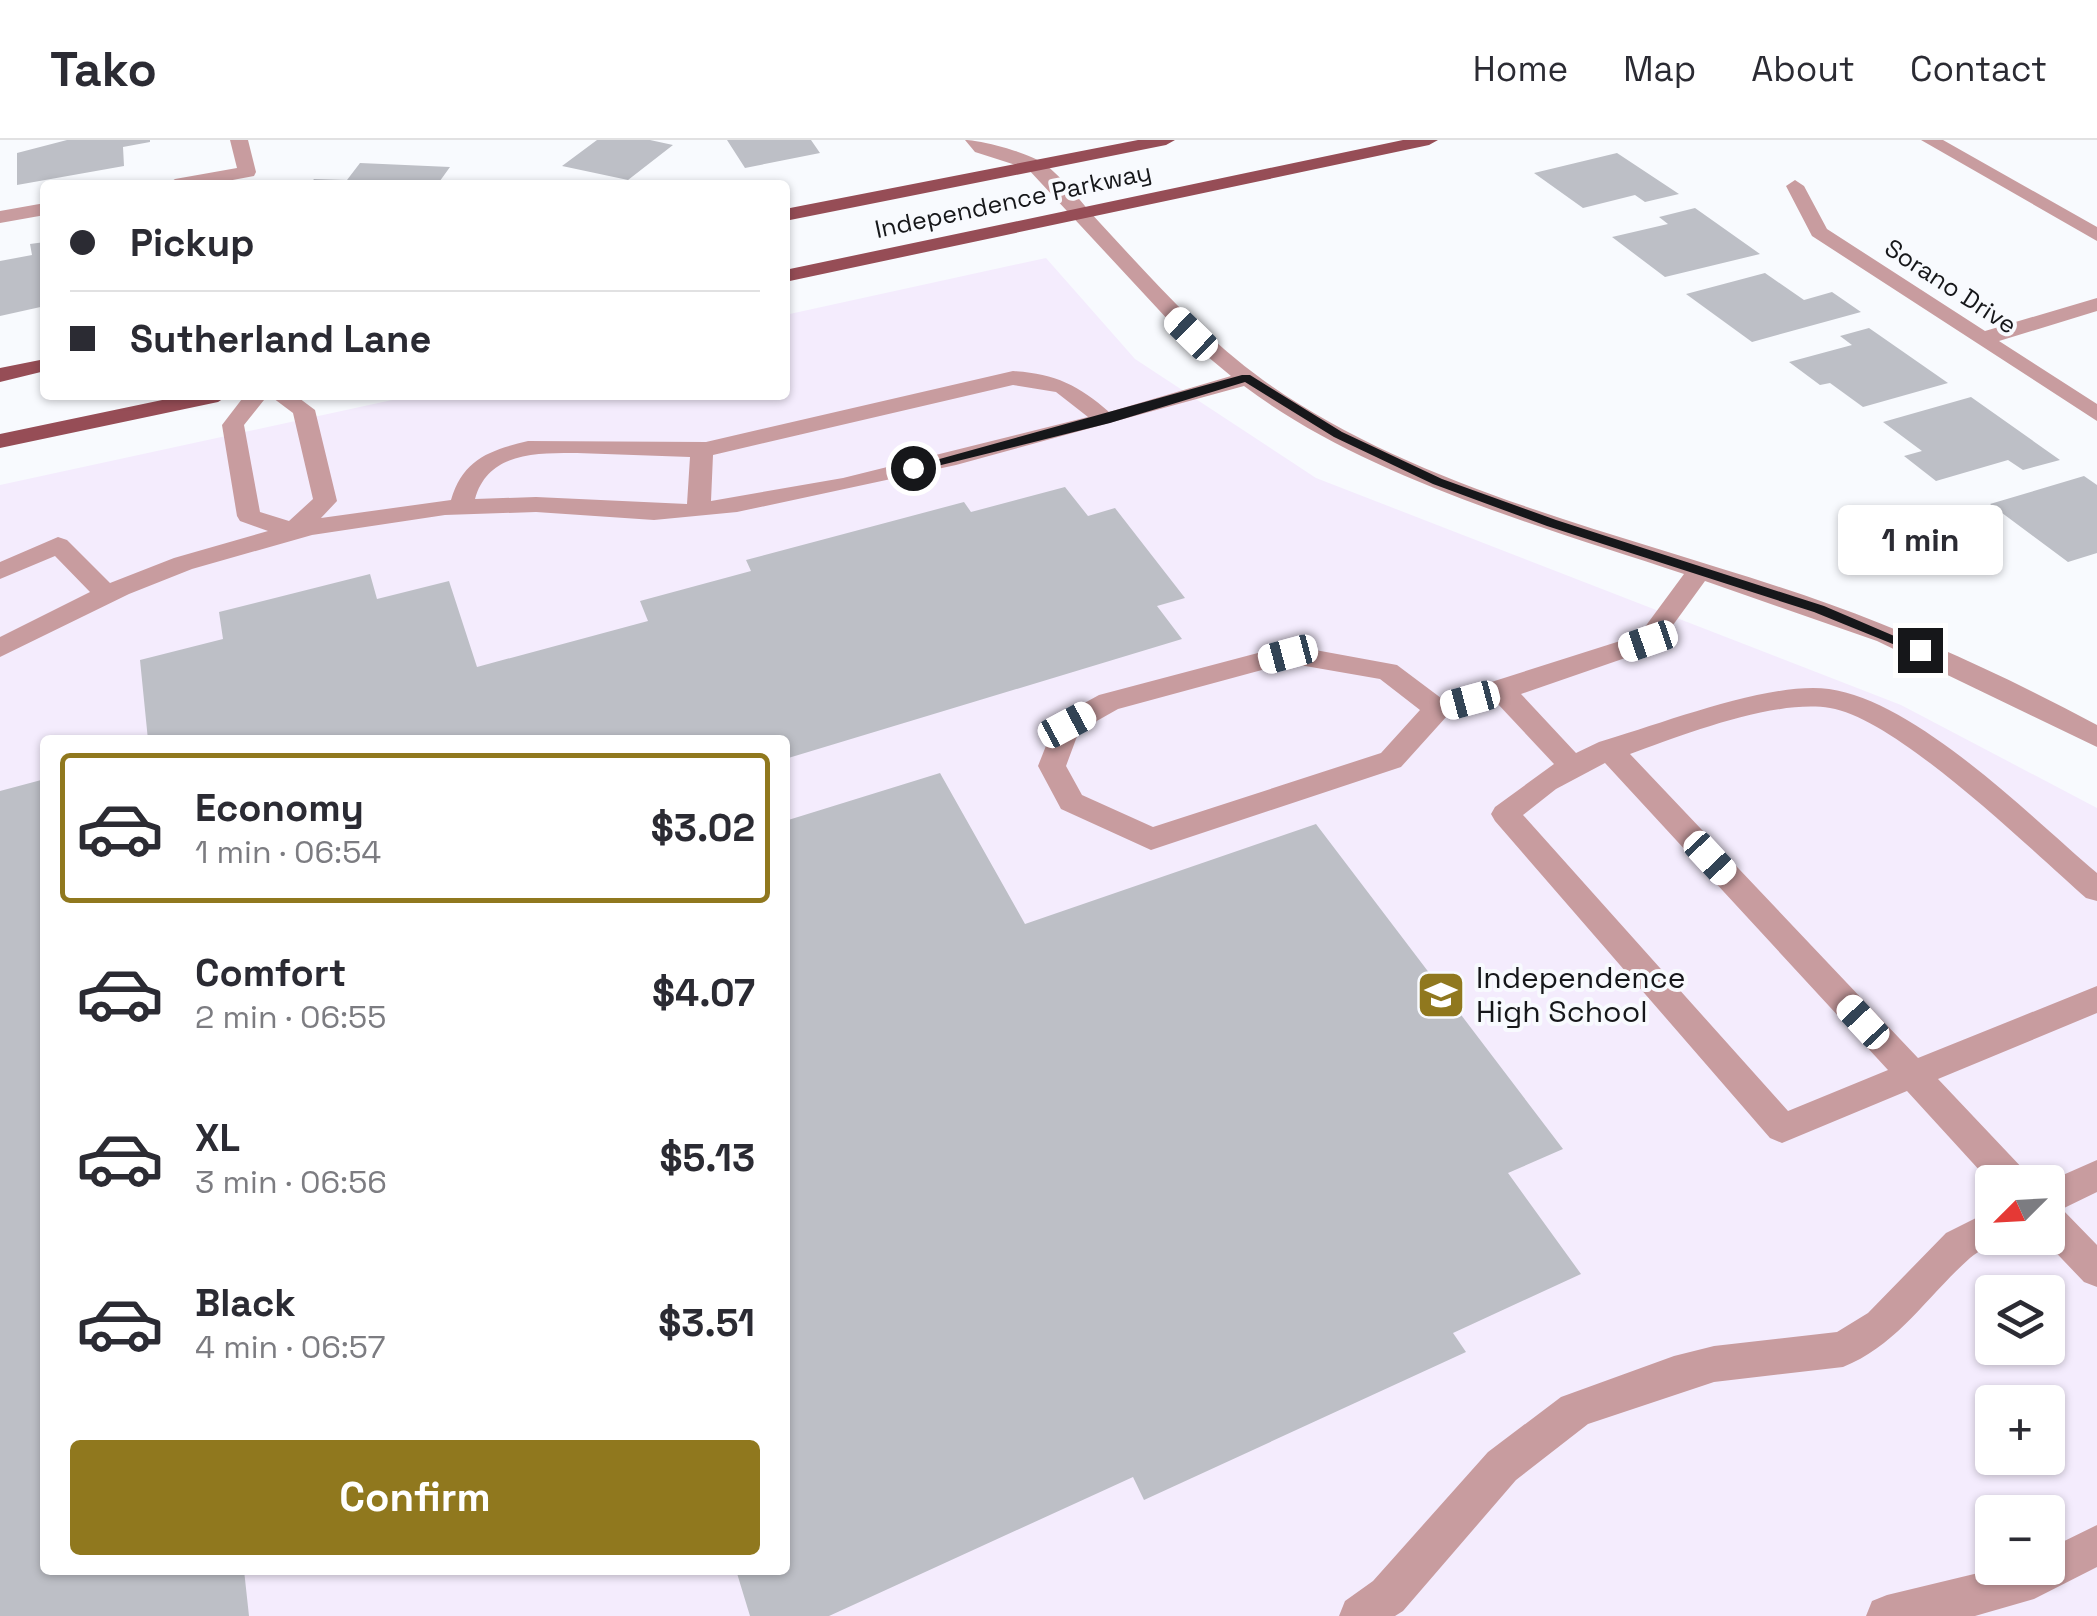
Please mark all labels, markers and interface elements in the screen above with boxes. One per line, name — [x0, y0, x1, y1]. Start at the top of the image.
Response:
text: Tako — [50, 39, 157, 100]
text: Home — [1473, 47, 1568, 91]
text: Map — [1623, 47, 1696, 91]
text: About — [1751, 47, 1855, 91]
text: Contact — [1910, 47, 2047, 91]
street label: Independence Parkway — [872, 155, 1154, 245]
text: Pickup — [130, 219, 254, 267]
street label: Sorano Drive — [1879, 231, 2023, 341]
car — [1159, 302, 1223, 366]
text: Sutherland Lane — [130, 315, 431, 363]
route start — [891, 446, 936, 491]
callout: 1 min — [1838, 505, 2002, 575]
text: 1 min — [1881, 520, 1960, 560]
car — [1615, 617, 1681, 665]
route end — [1898, 628, 1943, 673]
car — [1255, 632, 1321, 676]
car — [1437, 678, 1503, 722]
car — [1033, 698, 1101, 752]
icon: car — [75, 783, 165, 873]
text: Economy — [195, 784, 364, 832]
text: $3.02 — [651, 804, 755, 852]
car — [1679, 826, 1741, 890]
text: 1 min · 06:54 — [195, 832, 381, 872]
icon: car — [75, 948, 165, 1038]
text: Comfort — [195, 949, 346, 997]
place label: Independence High School — [1476, 958, 1685, 1031]
text: $4.07 — [652, 969, 755, 1017]
school or university icon: Independence High School — [1415, 969, 1467, 1021]
car — [1832, 990, 1894, 1054]
text: 2 min · 06:55 — [195, 997, 386, 1037]
icon: car — [75, 1113, 165, 1203]
text: XL — [195, 1114, 240, 1162]
text: $5.13 — [660, 1134, 755, 1182]
text: 3 min · 06:56 — [195, 1162, 387, 1202]
north arrow — [1975, 1165, 2065, 1255]
map controls — [1975, 1165, 2065, 1585]
button: layers — [1975, 1275, 2065, 1365]
icon: car — [75, 1278, 165, 1368]
text: Black — [195, 1279, 296, 1327]
text: $3.51 — [658, 1299, 755, 1347]
text: 4 min · 06:57 — [195, 1327, 386, 1367]
button: + — [1975, 1385, 2065, 1475]
button: Confirm — [70, 1440, 760, 1555]
button: − — [1975, 1495, 2065, 1585]

